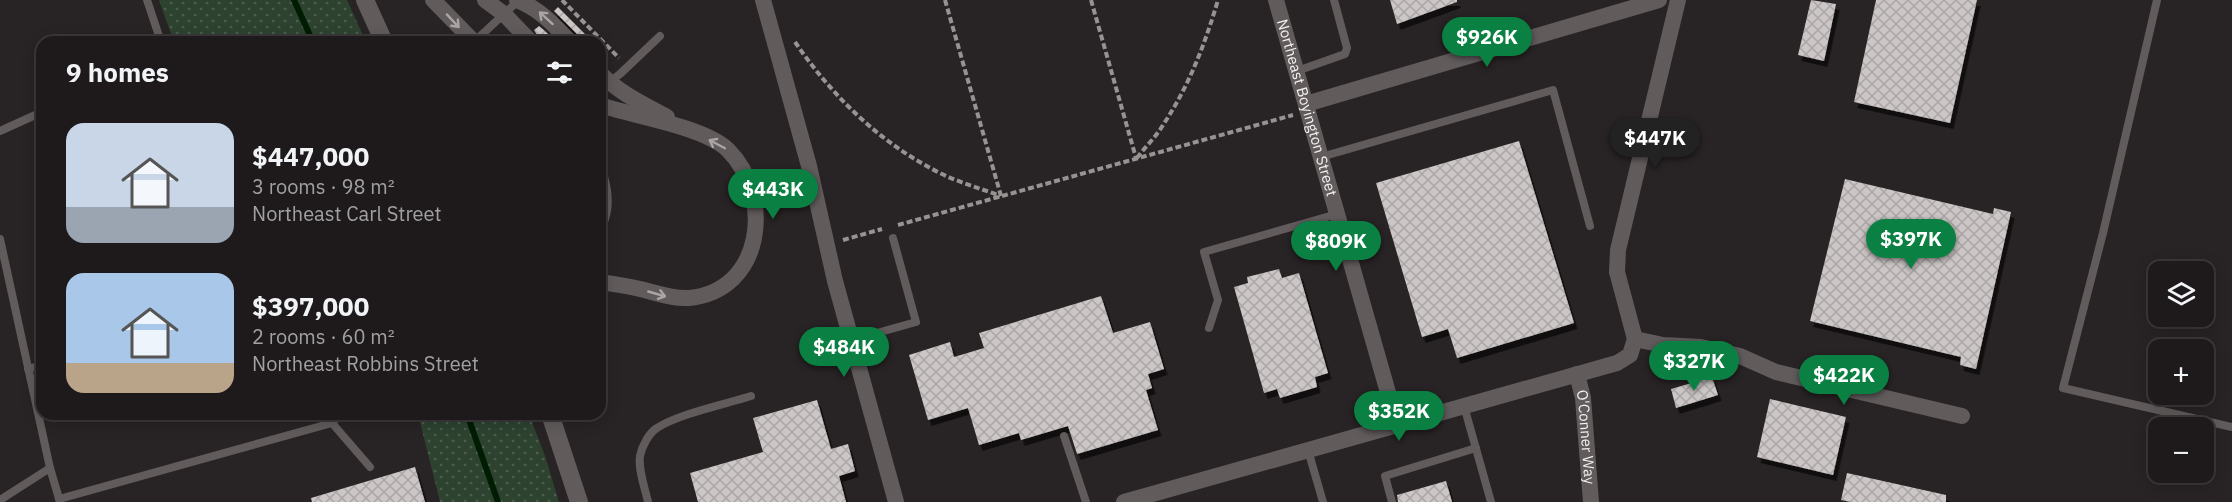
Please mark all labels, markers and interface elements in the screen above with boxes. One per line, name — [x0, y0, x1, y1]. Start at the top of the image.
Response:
one-way arrow — [539, 11, 554, 25]
one-way arrow — [446, 14, 461, 29]
street label: Northeast Boyington Street — [1273, 17, 1342, 198]
pin: $926K — [1445, 17, 1529, 68]
text: $926K — [1456, 23, 1518, 50]
text: 9 homes — [66, 55, 169, 89]
icon: filters — [543, 56, 576, 89]
pin: $447K — [1613, 118, 1697, 169]
text: $447K — [1624, 124, 1686, 151]
one-way arrow — [709, 138, 727, 149]
text: $447,000 — [252, 139, 369, 173]
icon: home — [114, 147, 186, 219]
pin: $443K — [731, 169, 815, 220]
text: 3 rooms · 98 m² — [252, 173, 395, 200]
text: $443K — [742, 175, 804, 202]
text: Northeast Carl Street — [252, 200, 442, 227]
pin: $397K — [1869, 219, 1953, 270]
pin: $809K — [1294, 221, 1378, 272]
text: $397K — [1880, 225, 1942, 252]
text: $809K — [1305, 227, 1367, 254]
map controls — [2148, 261, 2214, 483]
button: layers — [2148, 261, 2214, 327]
text: $397,000 — [252, 289, 369, 323]
one-way arrow — [647, 289, 666, 300]
icon: home — [114, 297, 186, 369]
text: 2 rooms · 60 m² — [252, 323, 395, 350]
pin: $484K — [802, 327, 886, 378]
text: $484K — [813, 333, 875, 360]
button: + — [2148, 339, 2214, 405]
pin: $327K — [1652, 341, 1736, 392]
text: $327K — [1663, 347, 1725, 374]
text: Northeast Robbins Street — [252, 350, 479, 377]
pin: $422K — [1802, 355, 1886, 406]
text: $422K — [1813, 361, 1875, 388]
street label: O'Conner Way — [1572, 388, 1600, 486]
pin: $352K — [1357, 391, 1441, 442]
text: $352K — [1368, 397, 1430, 424]
button: − — [2148, 417, 2214, 483]

